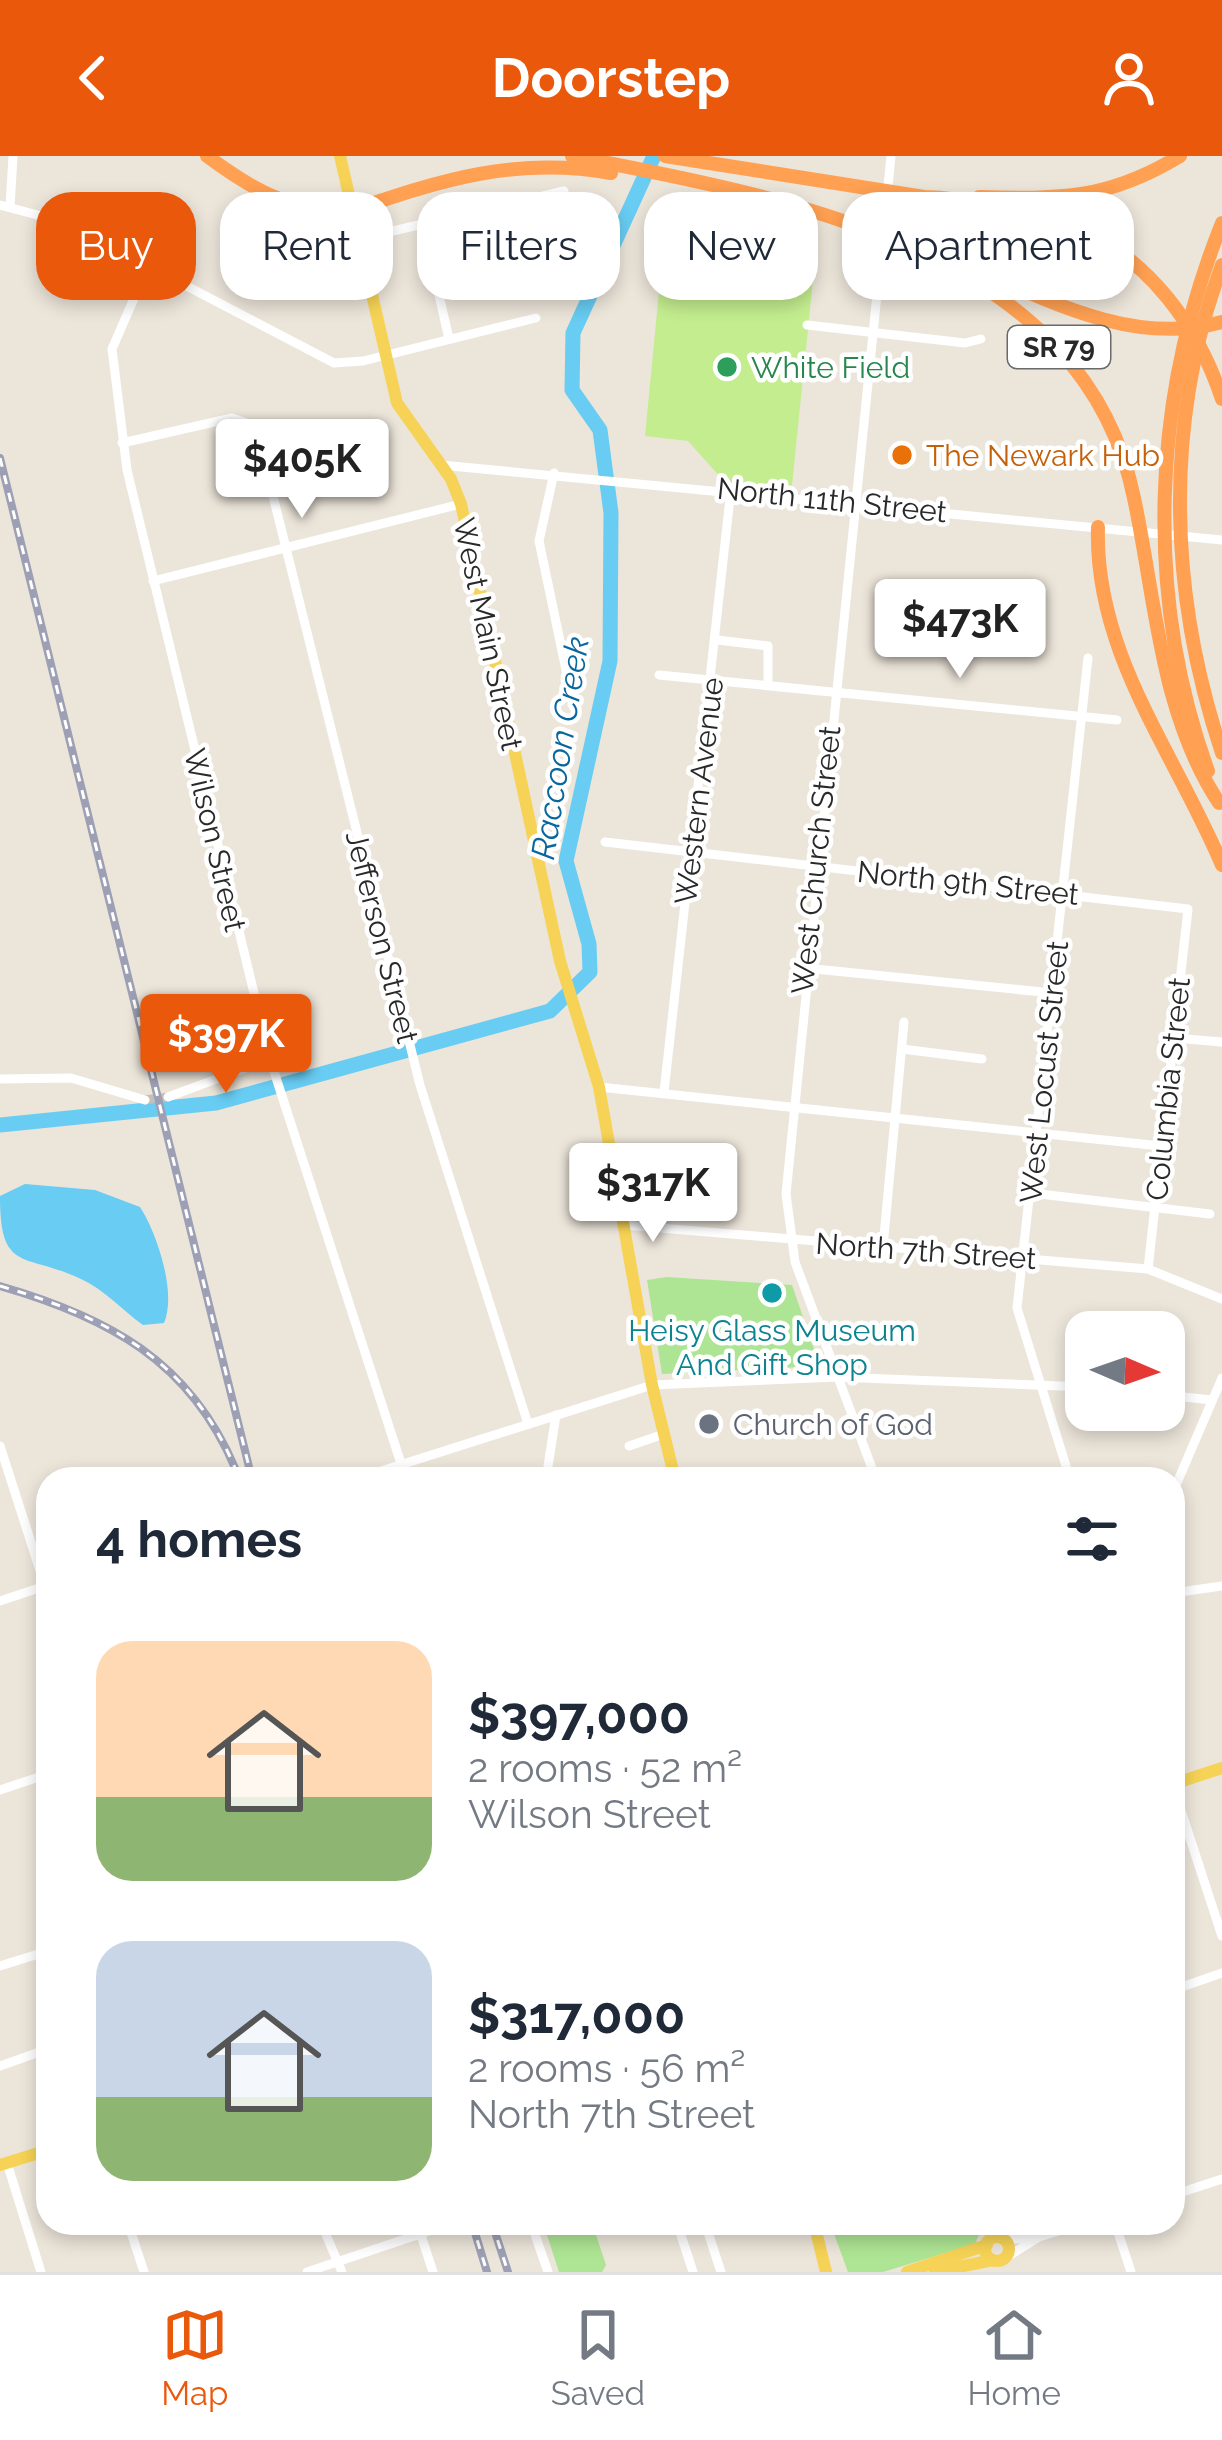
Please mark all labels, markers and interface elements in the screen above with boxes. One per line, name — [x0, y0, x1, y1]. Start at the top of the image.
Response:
icon: back — [60, 45, 126, 111]
icon: person — [1096, 45, 1162, 111]
text: Doorstep — [492, 46, 730, 110]
chip: Buy — [36, 192, 196, 300]
chip: Rent — [220, 192, 393, 300]
chip: Filters — [417, 192, 620, 300]
chip: New — [644, 192, 818, 300]
chip: Apartment — [842, 192, 1134, 300]
road number: SR 79 — [1008, 326, 1110, 368]
place label: White Field — [751, 350, 910, 385]
marker: White Field — [714, 354, 740, 380]
pin: $405K — [218, 419, 386, 521]
text: $405K — [243, 435, 361, 481]
place label: The Newark Hub — [926, 438, 1160, 473]
marker: The Newark Hub — [889, 442, 915, 468]
street label: North 11th Street — [716, 471, 948, 529]
street label: West Main Street — [446, 515, 530, 753]
pin: $473K — [876, 579, 1044, 681]
text: $473K — [902, 595, 1018, 641]
water label: Raccoon Creek — [523, 634, 597, 862]
street label: Western Avenue — [668, 675, 730, 907]
street label: West Church Street — [784, 724, 848, 996]
street label: Wilson Street — [177, 745, 253, 935]
street label: Jefferson Street — [339, 827, 425, 1047]
street label: North 9th Street — [856, 854, 1080, 912]
street label: West Locust Street — [1013, 939, 1075, 1205]
street label: Columbia Street — [1139, 976, 1197, 1202]
pin: $397K — [142, 994, 310, 1096]
text: $397K — [167, 1010, 285, 1056]
pin: $317K — [569, 1143, 737, 1245]
text: $317K — [596, 1159, 710, 1205]
street label: North 7th Street — [815, 1226, 1037, 1276]
marker: Heisy Glass Museum And Gift Shop — [759, 1280, 785, 1306]
north arrow — [1065, 1311, 1185, 1431]
map controls — [1065, 1311, 1185, 1431]
place label: Heisy Glass Museum And Gift Shop — [628, 1313, 916, 1382]
place label: Church of God — [733, 1407, 933, 1442]
marker: Church of God — [696, 1411, 722, 1437]
icon: filters — [1059, 1506, 1125, 1572]
text: 4 homes — [96, 1509, 302, 1569]
text: $397,000 — [468, 1685, 690, 1745]
icon: home — [192, 1689, 336, 1833]
text: 2 rooms · 52 m² — [468, 1745, 742, 1791]
text: Wilson Street — [468, 1791, 711, 1837]
text: $317,000 — [468, 1985, 685, 2045]
icon: home — [192, 1989, 336, 2133]
text: 2 rooms · 56 m² — [468, 2045, 745, 2091]
text: North 7th Street — [468, 2091, 755, 2137]
tab: Map — [161, 2302, 228, 2413]
tab: Saved — [551, 2302, 645, 2413]
tab: Home — [967, 2302, 1061, 2413]

